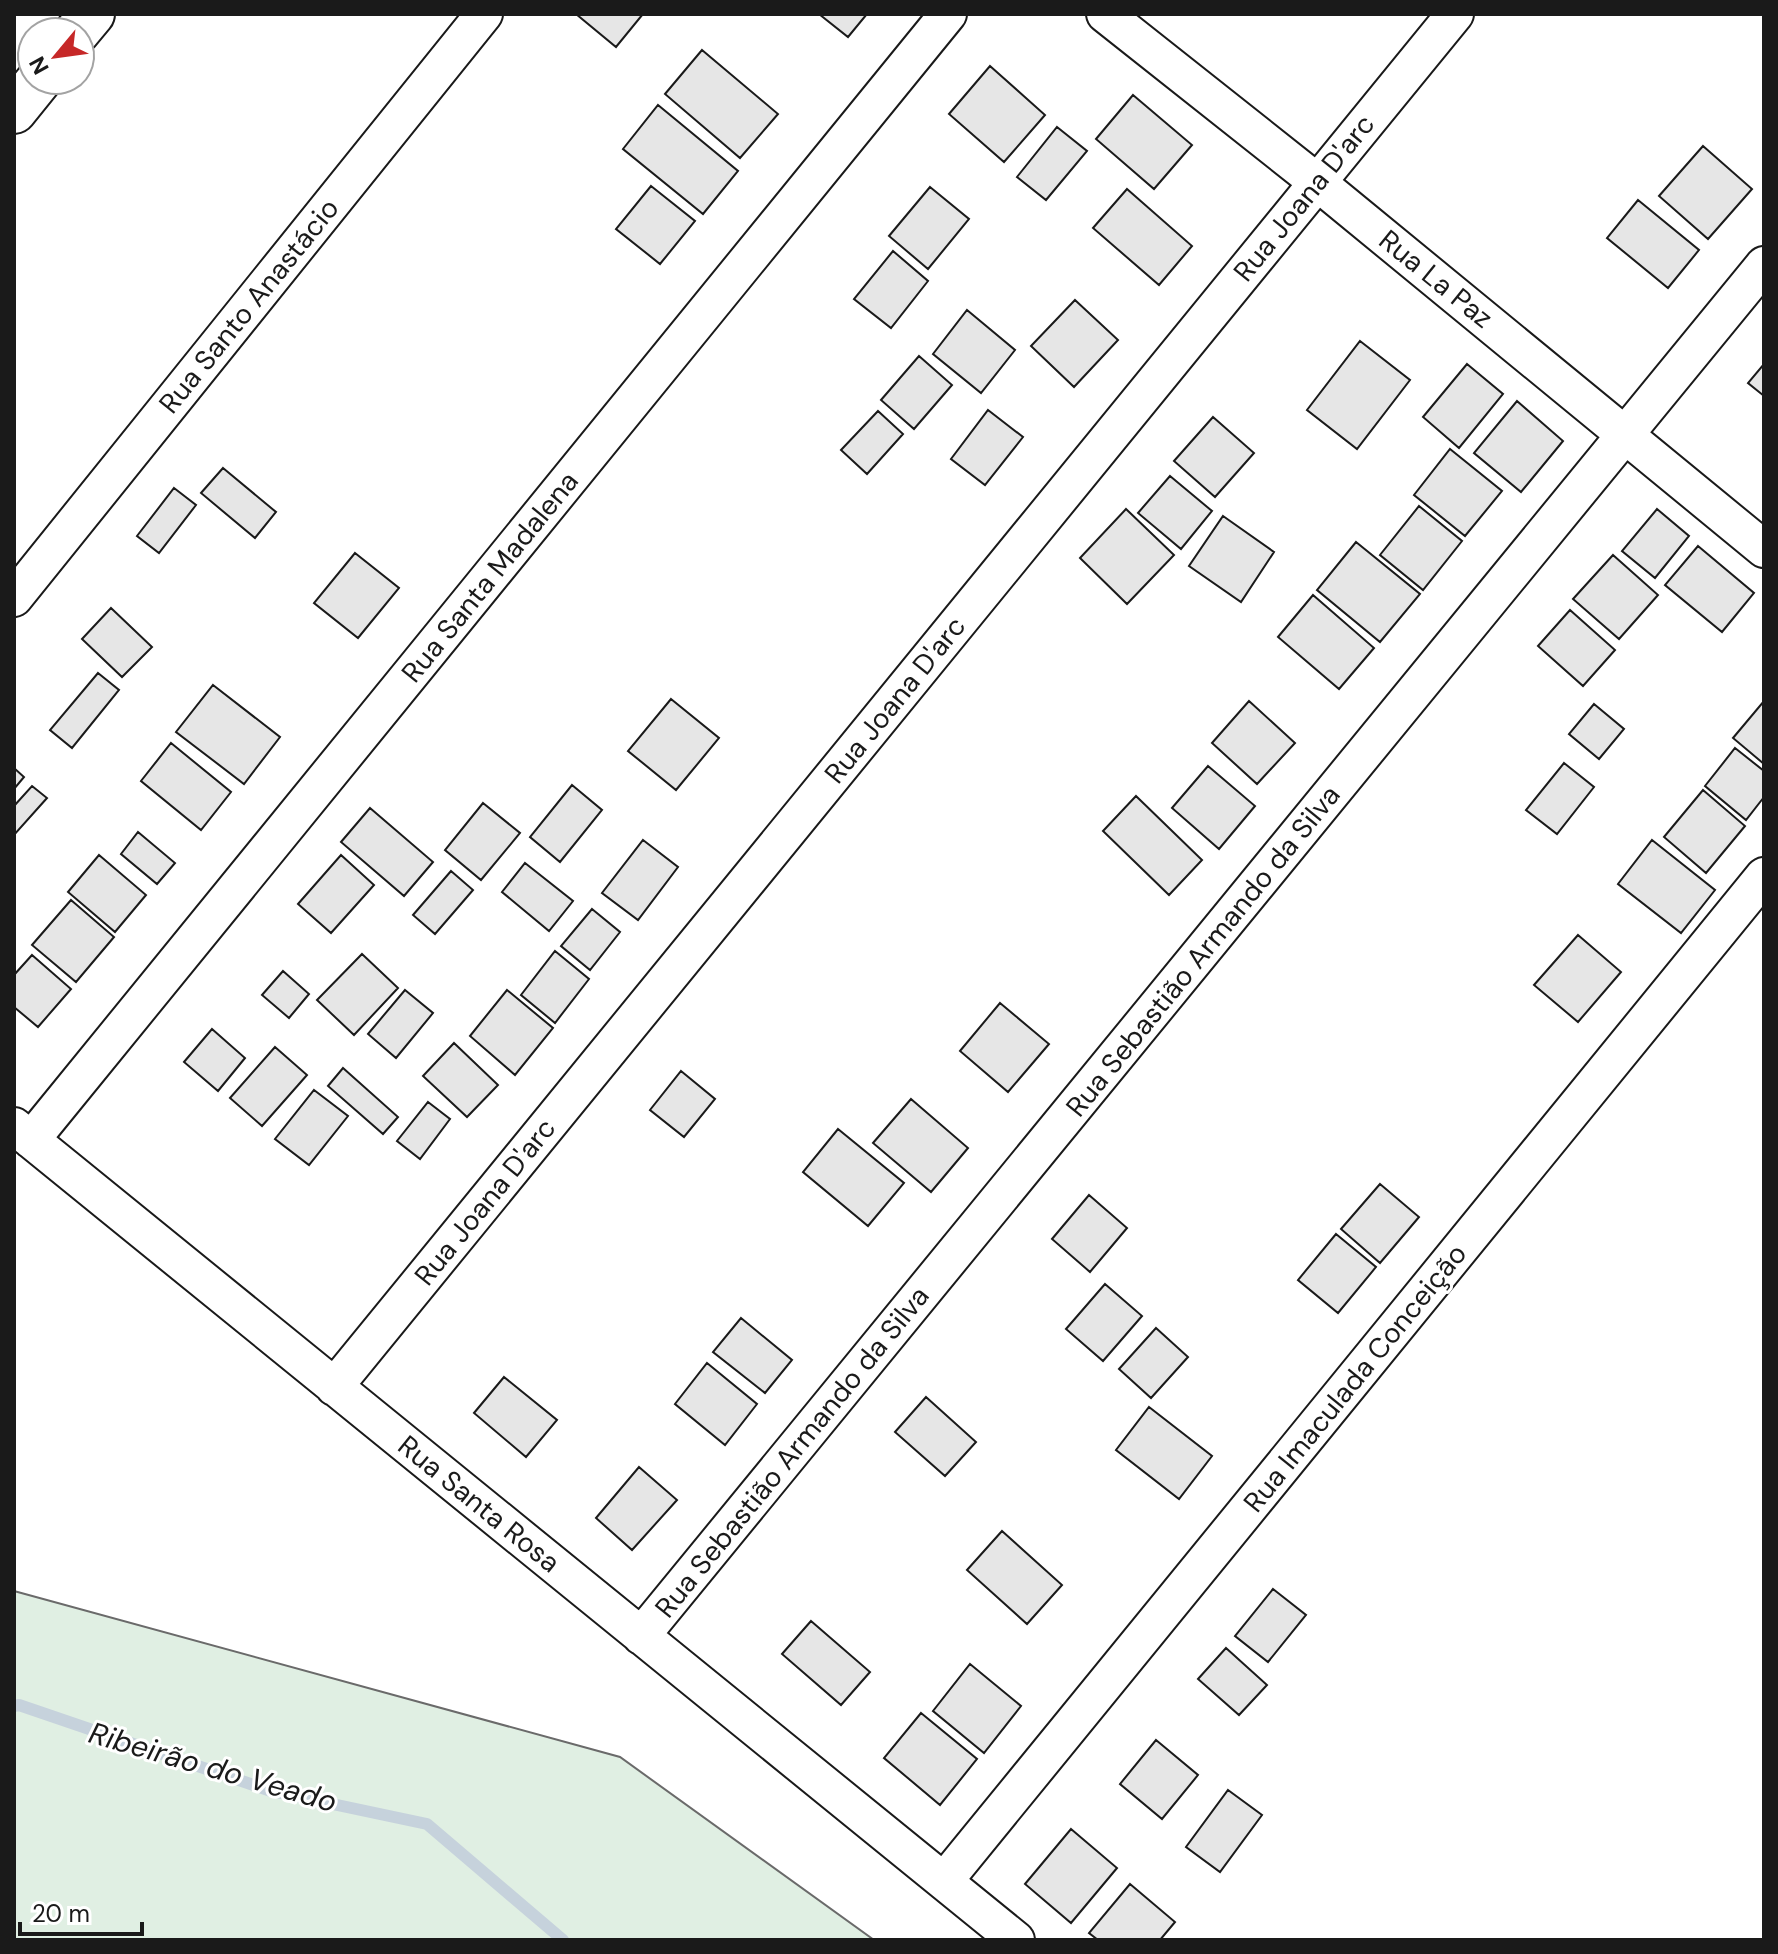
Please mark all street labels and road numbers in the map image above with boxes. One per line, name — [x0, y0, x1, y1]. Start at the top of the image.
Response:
street label: Rua Joana D'arc — [1225, 107, 1383, 289]
street label: Rua Santo Anastácio — [151, 191, 347, 421]
street label: Rua La Paz — [1371, 222, 1501, 336]
street label: Rua Santa Madalena — [393, 464, 587, 690]
street label: Rua Joana D'arc — [816, 609, 974, 791]
street label: Rua Sebastião Armando da Silva — [1058, 778, 1348, 1124]
street label: Rua Joana D'arc — [406, 1111, 564, 1293]
street label: Rua Imaculada Conceição — [1235, 1236, 1475, 1520]
street label: Rua Sebastião Armando da Silva — [647, 1279, 937, 1625]
street label: Rua Santa Rosa — [390, 1427, 568, 1581]

